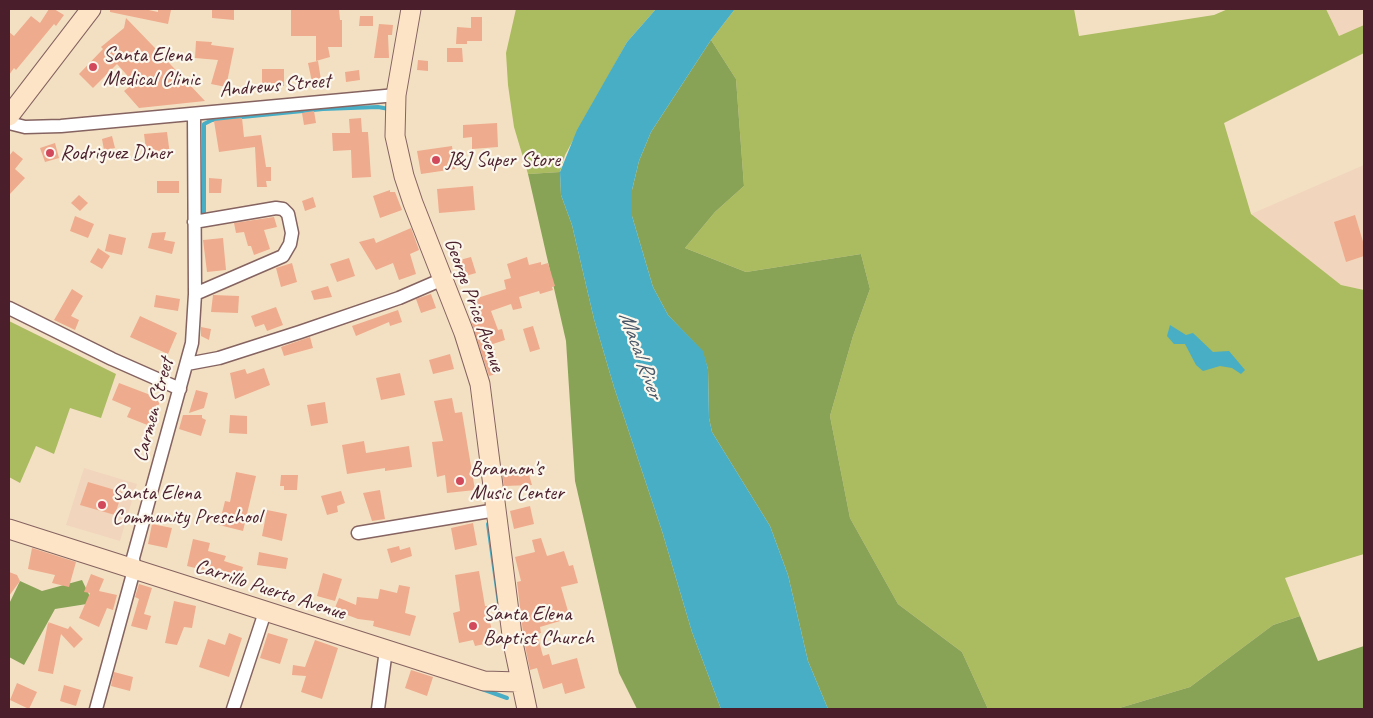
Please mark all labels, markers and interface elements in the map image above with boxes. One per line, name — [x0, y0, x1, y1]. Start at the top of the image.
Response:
place label: Santa Elena Medical Clinic — [103, 42, 200, 92]
marker: Santa Elena Medical Clinic — [87, 61, 99, 73]
street label: Andrews Street — [218, 69, 332, 103]
place label: Rodriguez Diner — [60, 140, 172, 166]
marker: Rodriguez Diner — [44, 147, 56, 159]
place label: J&J Super Store — [446, 147, 560, 173]
marker: J&J Super Store — [430, 154, 442, 166]
street label: George Price Avenue — [438, 235, 510, 375]
water label: Macal River — [612, 308, 668, 402]
street label: Carmen Street — [128, 355, 180, 465]
place label: Brannon's Music Center — [470, 456, 564, 506]
marker: Brannon's Music Center — [454, 475, 466, 487]
place label: Santa Elena Community Preschool — [112, 480, 262, 530]
marker: Santa Elena Community Preschool — [96, 499, 108, 511]
street label: Carrillo Puerto Avenue — [192, 554, 348, 626]
place label: Santa Elena Baptist Church — [483, 601, 594, 651]
marker: Santa Elena Baptist Church — [467, 620, 479, 632]

